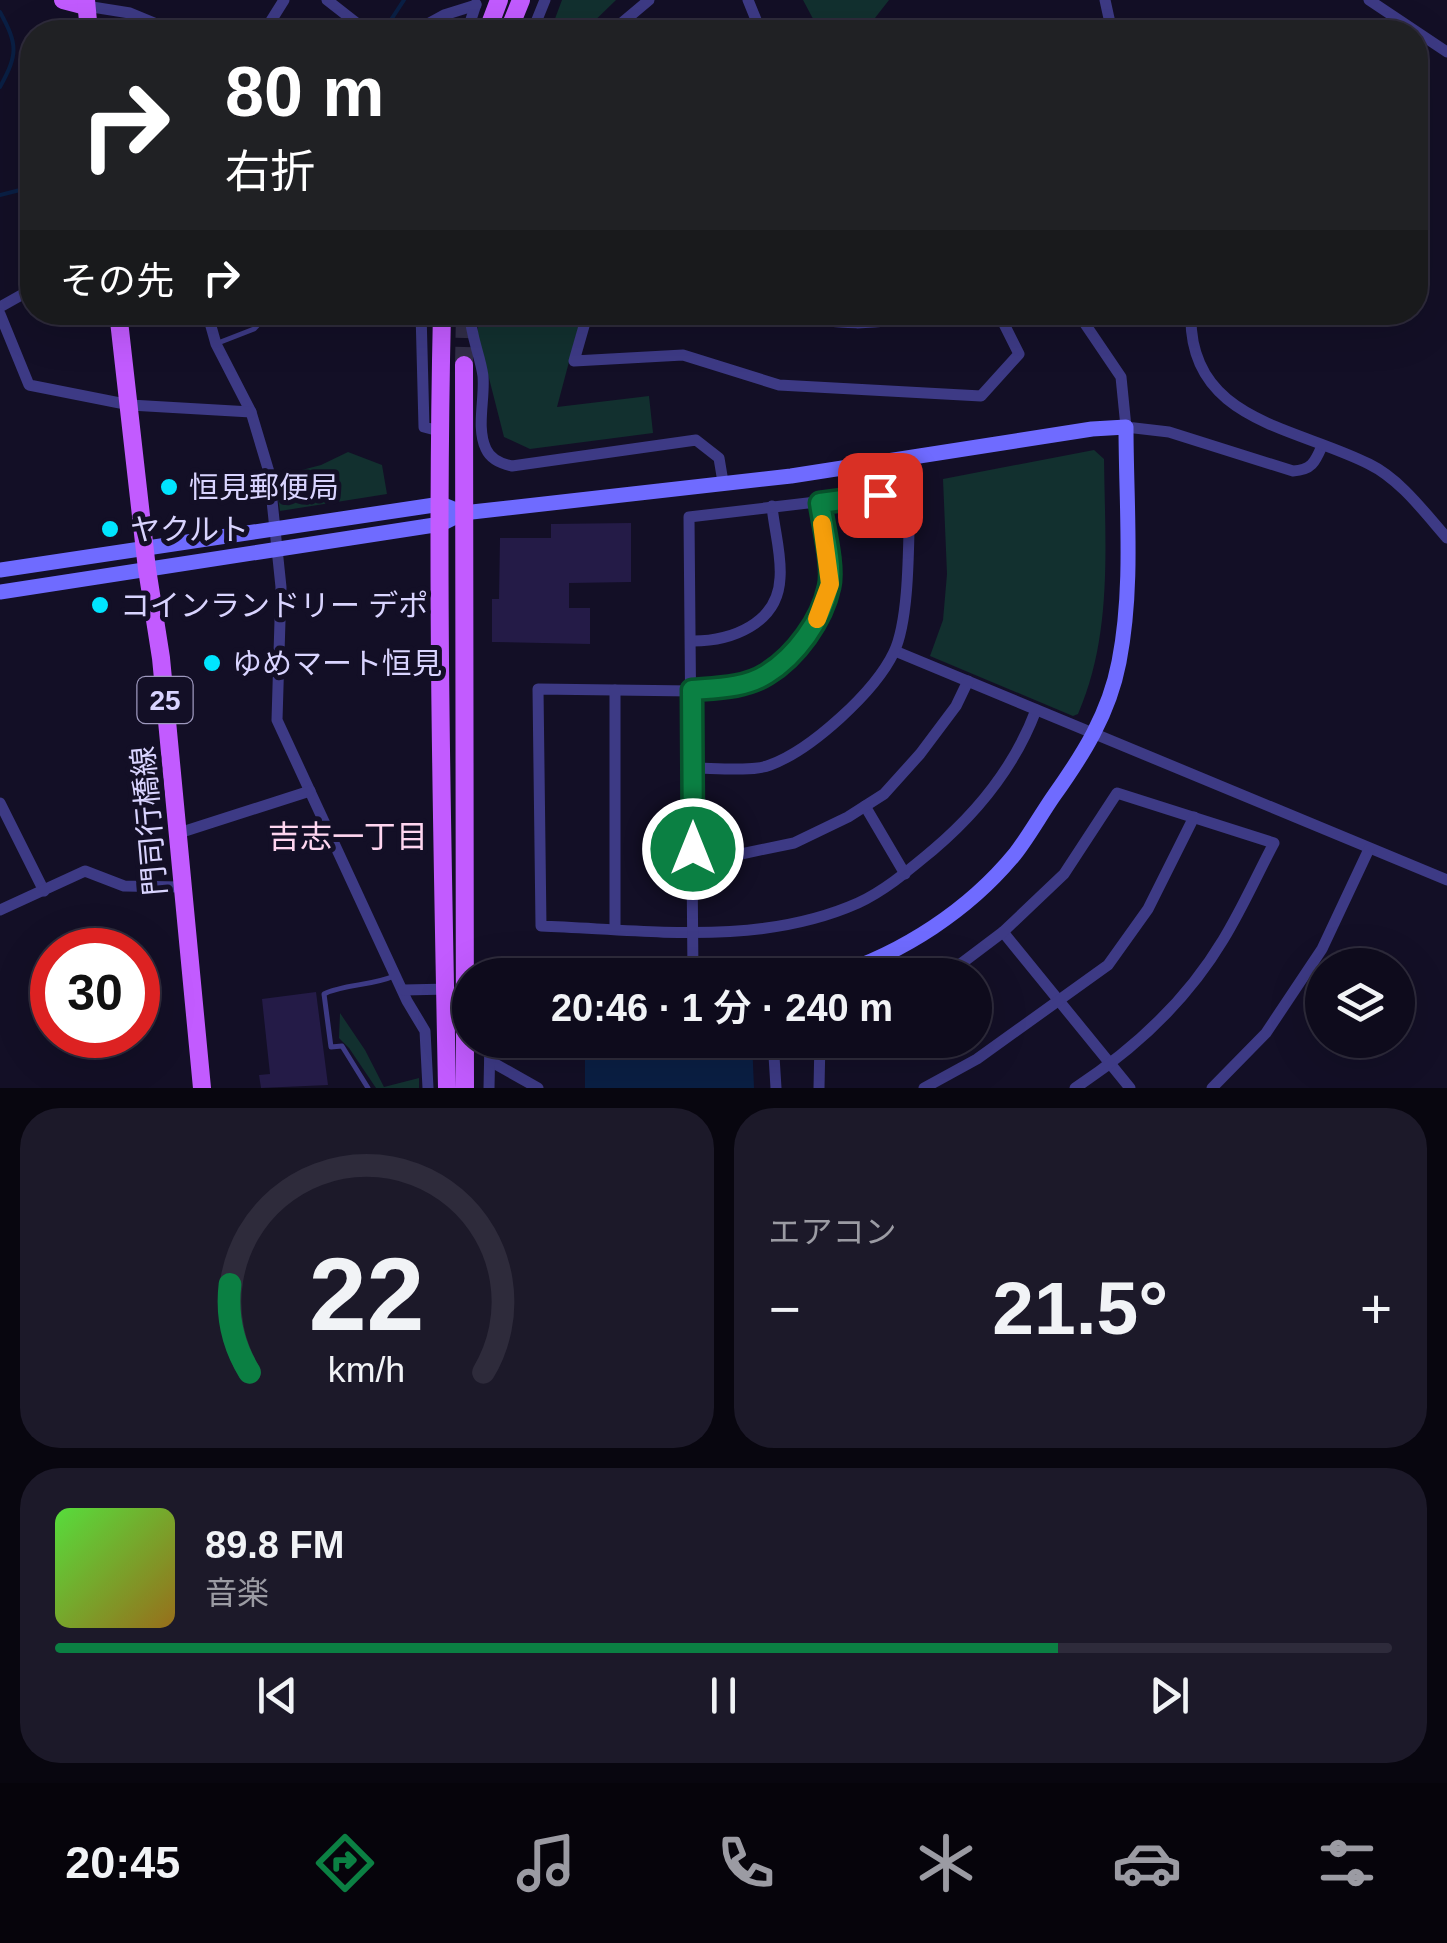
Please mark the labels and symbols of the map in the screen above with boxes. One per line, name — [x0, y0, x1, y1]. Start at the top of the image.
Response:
pin — [838, 453, 923, 538]
place label: 恒見郵便局 — [189, 471, 339, 504]
marker: 恒見郵便局 — [158, 476, 180, 498]
place label: ヤクルト — [130, 513, 249, 546]
marker: ヤクルト — [99, 518, 121, 540]
place label: コインランドリー デポ — [120, 589, 428, 622]
marker: コインランドリー デポ — [89, 594, 111, 616]
place label: ゆめマート恒見 — [232, 647, 442, 680]
marker: ゆめマート恒見 — [201, 652, 223, 674]
road number: 25 — [138, 677, 192, 723]
street label: 門司行橋線 — [126, 745, 172, 897]
position arrow — [641, 797, 745, 901]
district label: 吉志一丁目 — [268, 819, 428, 855]
speed limit sign: 30 — [30, 928, 160, 1058]

